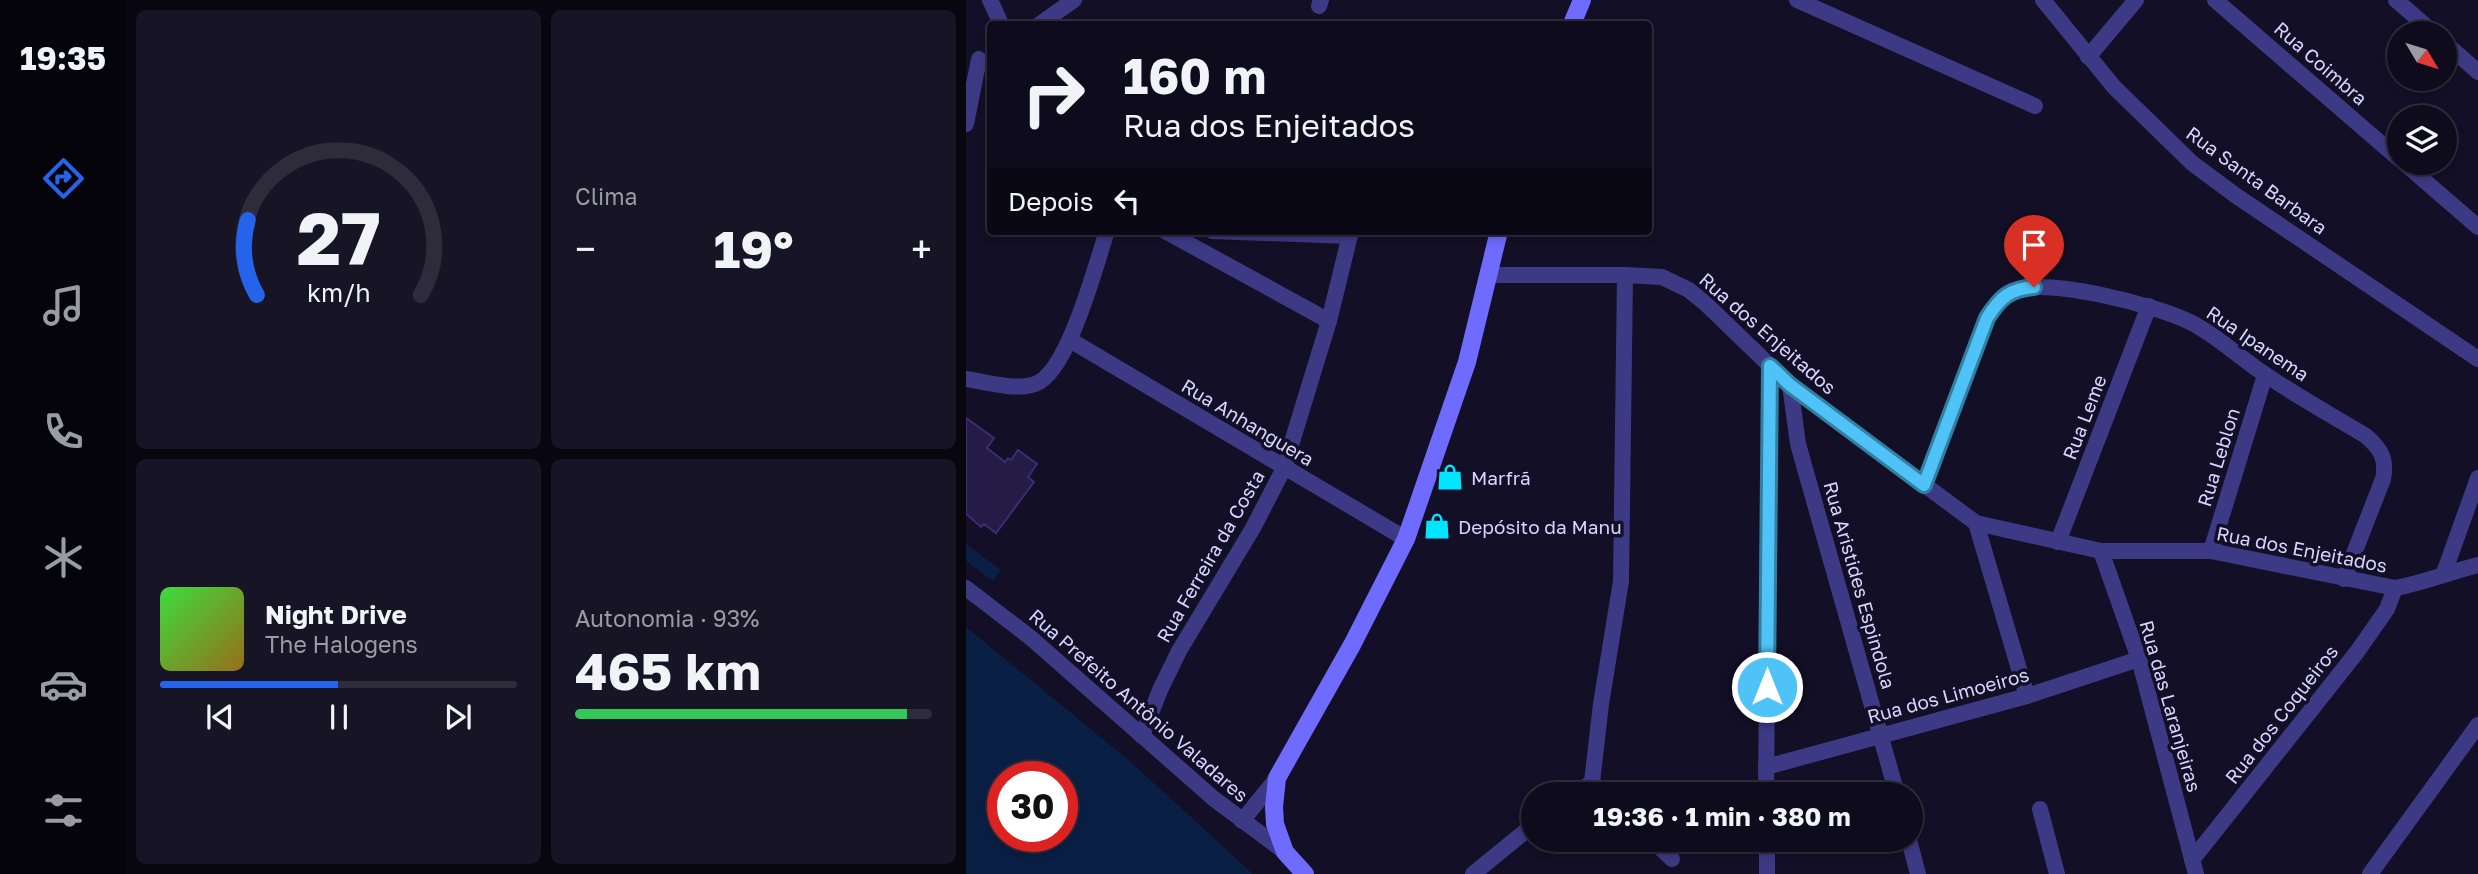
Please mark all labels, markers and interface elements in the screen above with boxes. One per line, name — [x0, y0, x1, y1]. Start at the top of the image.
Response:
street label: Rua Coimbra — [2270, 16, 2372, 110]
north arrow — [2387, 21, 2457, 91]
map controls — [2387, 21, 2457, 175]
text: 19:35 — [20, 39, 106, 77]
text: 160 m — [1123, 46, 1266, 105]
icon: right — [1008, 49, 1099, 140]
button: layers — [2387, 105, 2457, 175]
text: Rua dos Enjeitados — [1123, 106, 1415, 144]
street label: Rua Santa Barbara — [2182, 121, 2332, 239]
icon: directions — [39, 154, 88, 203]
text: Clima — [575, 182, 638, 210]
icon: left — [1108, 182, 1146, 220]
text: Depois — [1008, 186, 1094, 217]
text: 27 — [296, 195, 381, 282]
pin — [2004, 215, 2064, 287]
text: 19° — [713, 217, 794, 279]
text: − — [575, 226, 596, 271]
text: + — [911, 226, 932, 271]
icon: arrive — [2015, 226, 2053, 264]
street label: Rua dos Enjeitados — [1695, 267, 1841, 399]
text: km/h — [307, 277, 370, 308]
icon: music — [39, 281, 88, 330]
street label: Rua Ipanema — [2203, 300, 2313, 386]
street label: Rua Leme — [2057, 371, 2111, 463]
street label: Rua Anhanguera — [1178, 373, 1318, 471]
street label: Rua Leblon — [2192, 405, 2244, 509]
icon: phone — [39, 407, 88, 456]
shop icon: Marfrã — [1435, 462, 1465, 492]
street label: Rua Ferreira da Costa — [1151, 466, 1269, 646]
place label: Marfrã — [1471, 466, 1531, 489]
street label: Rua Aristides Espindola — [1819, 478, 1901, 692]
shop icon: Depósito da Manu — [1422, 511, 1452, 541]
place label: Depósito da Manu — [1458, 515, 1622, 538]
street label: Rua dos Enjeitados — [2215, 521, 2389, 577]
icon: climate — [39, 533, 88, 582]
text: Night Drive — [265, 599, 407, 630]
text: Autonomia · 93% — [575, 604, 759, 632]
street label: Rua Prefeito Antônio Valadares — [1025, 604, 1253, 806]
street label: Rua das Laranjeiras — [2135, 618, 2207, 794]
text: The Halogens — [265, 630, 418, 658]
text: 465 km — [575, 639, 761, 701]
street label: Rua dos Coqueiros — [2220, 640, 2342, 788]
position arrow — [1730, 650, 1804, 724]
icon: car — [39, 660, 88, 709]
street label: Rua dos Limoeiros — [1865, 662, 2031, 728]
icon: previous — [201, 698, 239, 736]
icon: pause — [320, 698, 358, 736]
icon: next — [439, 698, 477, 736]
speed limit sign: 30 — [987, 761, 1078, 852]
icon: filters — [39, 786, 88, 835]
text: 19:36 · 1 min · 380 m — [1593, 801, 1851, 832]

